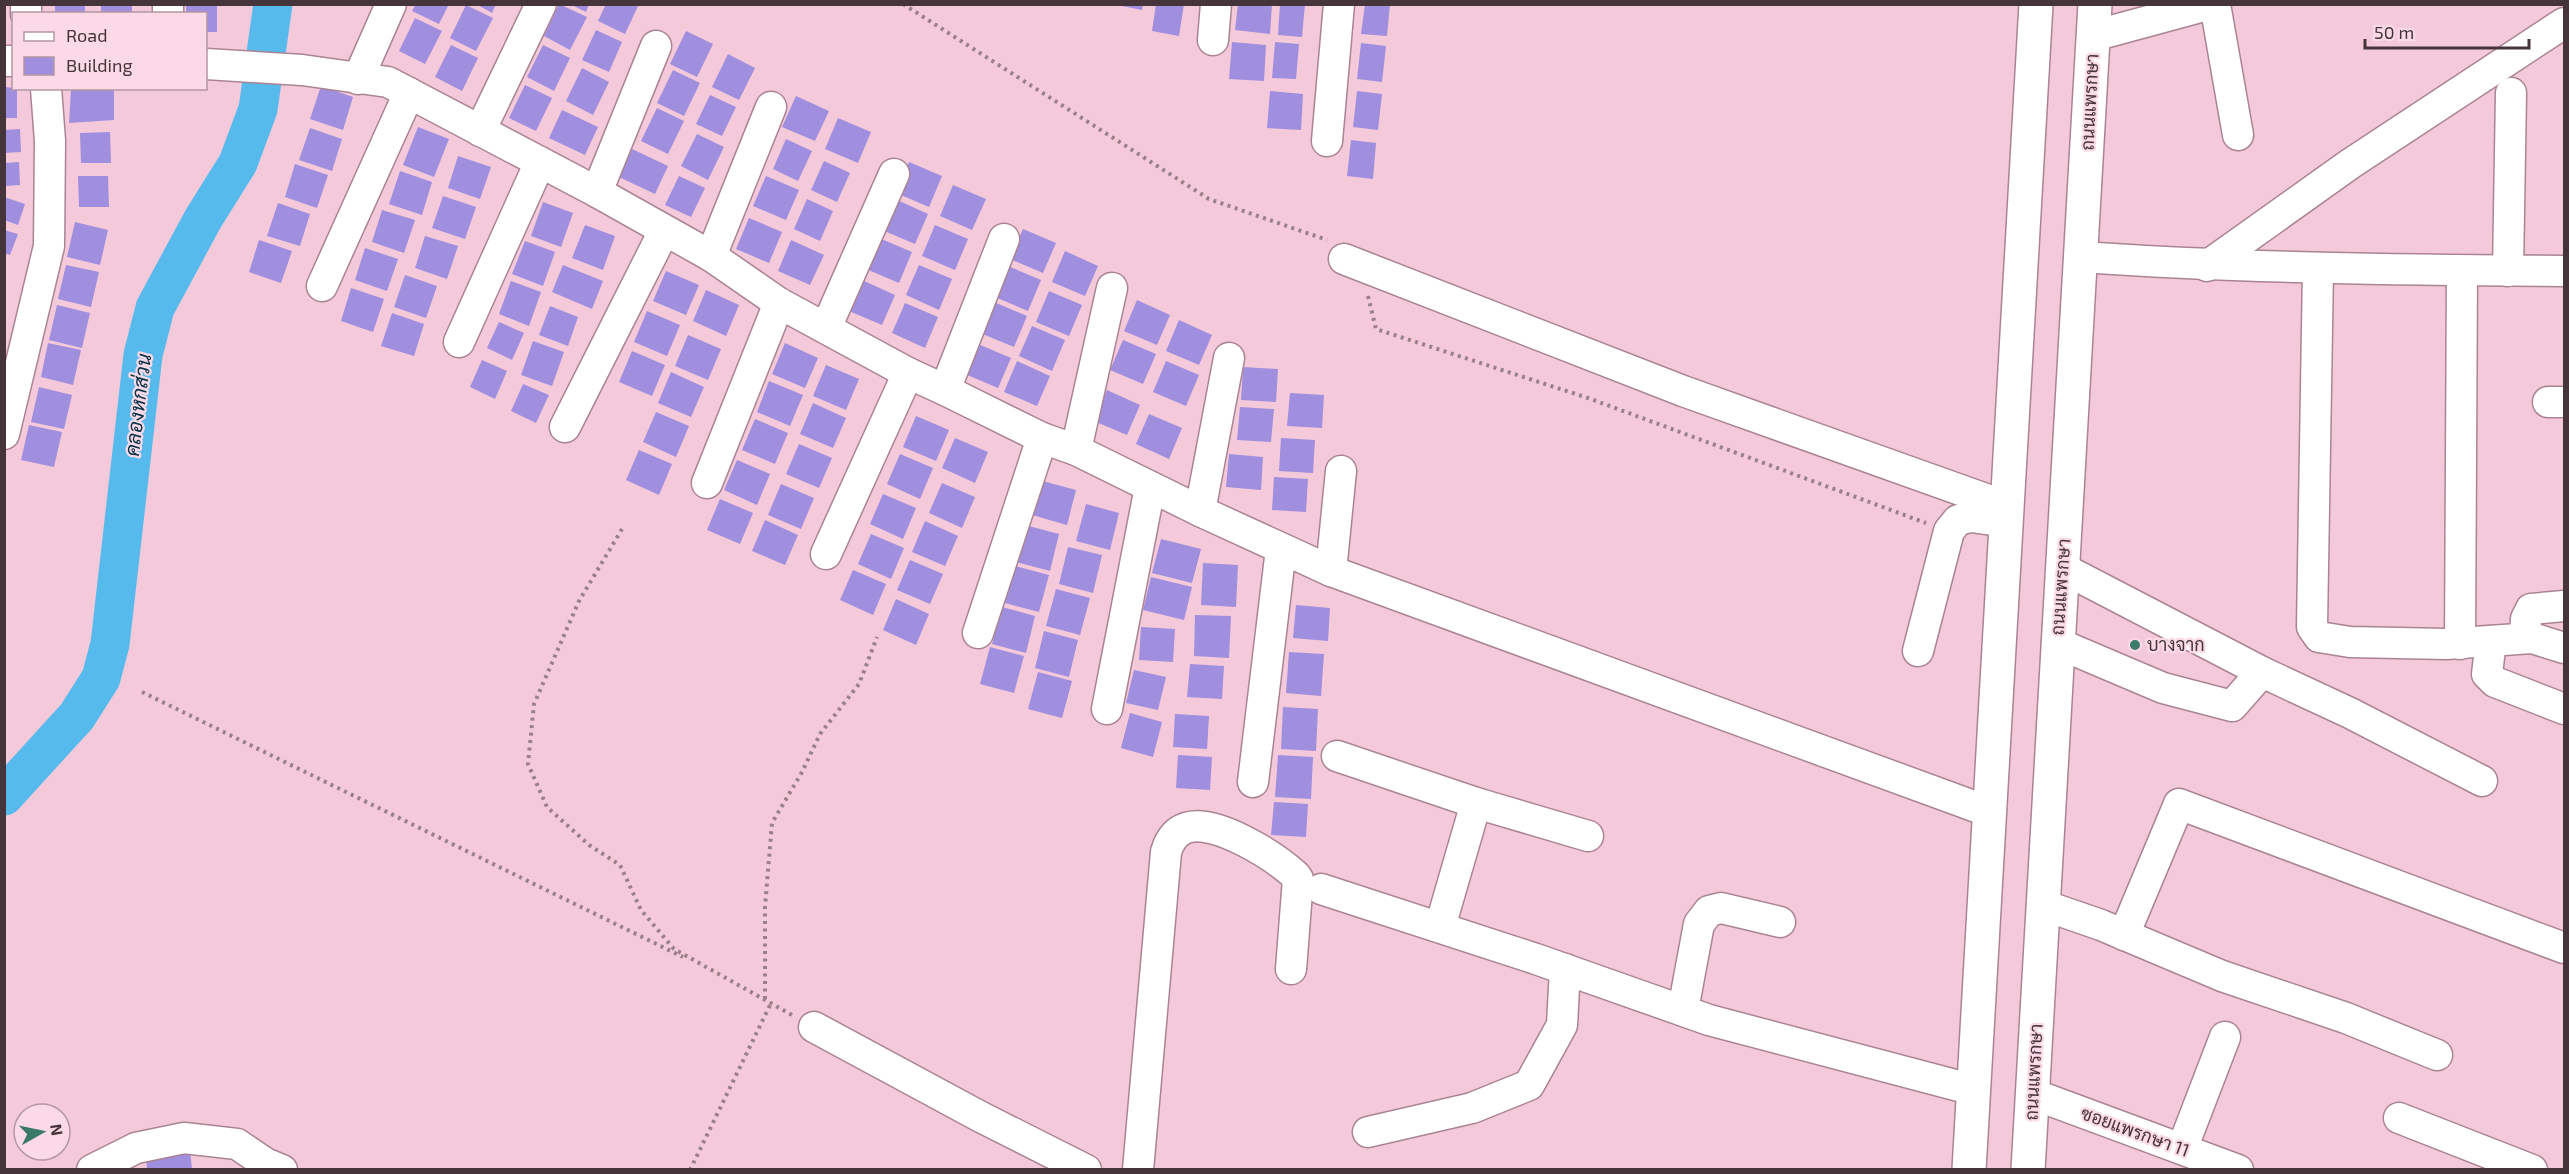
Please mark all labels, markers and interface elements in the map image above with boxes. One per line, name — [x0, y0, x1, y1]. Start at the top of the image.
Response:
legend — [12, 12, 207, 90]
scale bar — [2365, 12, 2528, 50]
text: 50 m — [2374, 21, 2414, 43]
text: Road — [66, 24, 107, 46]
street label: ถนนแพรกษา — [2075, 53, 2103, 151]
text: Building — [66, 54, 133, 76]
water label: คลองหกส่วน — [119, 352, 155, 458]
street label: ถนนแพรกษา — [2046, 538, 2074, 636]
place label: บางจาก — [2147, 633, 2205, 655]
marker: บางจาก — [2128, 638, 2142, 652]
street label: ถนนแพรกษา — [2019, 1023, 2047, 1121]
street label: ซอยแพรกษา 11 — [2078, 1101, 2193, 1161]
north arrow — [12, 1102, 72, 1162]
text: N — [47, 1122, 68, 1137]

